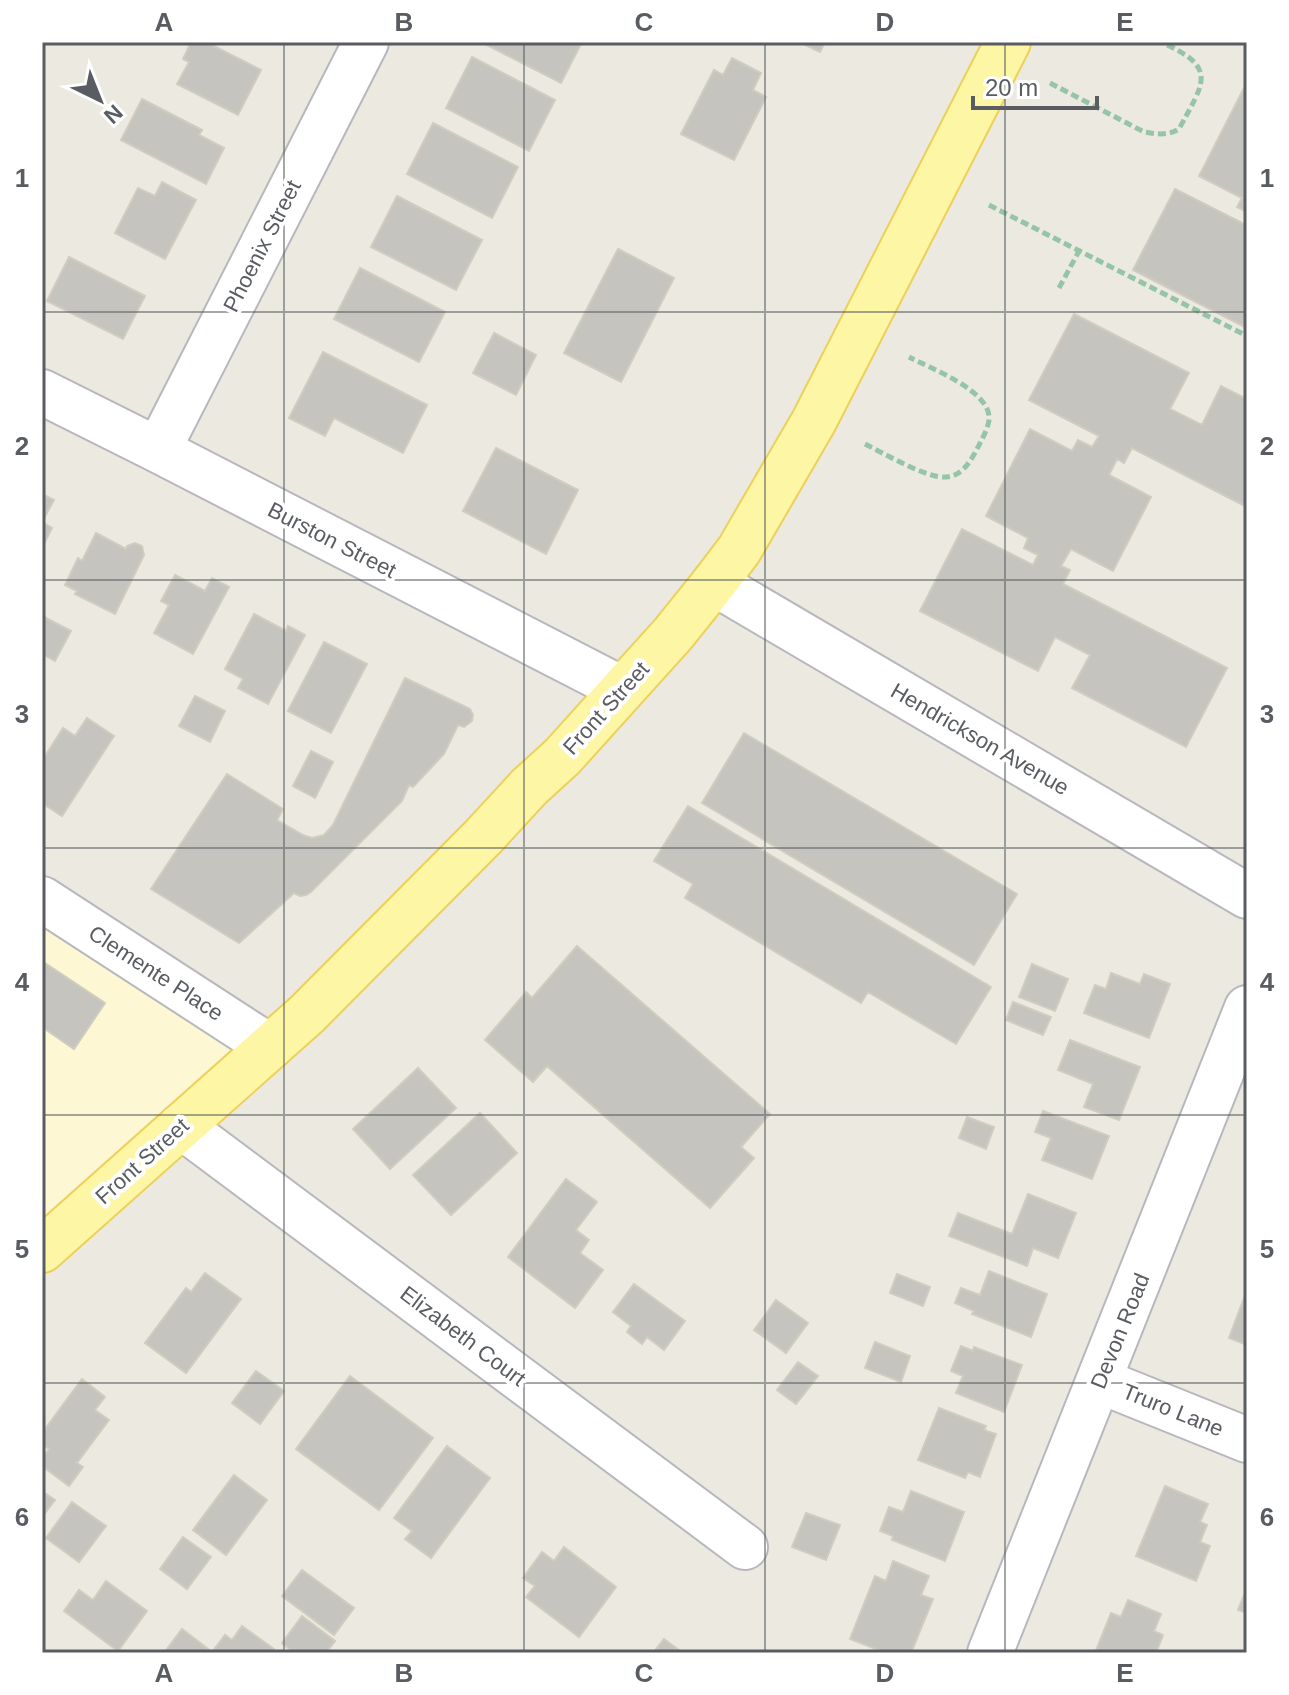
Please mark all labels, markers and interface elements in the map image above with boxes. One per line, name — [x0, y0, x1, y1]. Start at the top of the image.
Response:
text: A — [155, 7, 174, 37]
text: B — [395, 7, 413, 37]
text: C — [635, 7, 654, 37]
text: D — [876, 7, 894, 37]
text: E — [1116, 7, 1134, 37]
north arrow — [60, 60, 140, 140]
scale bar — [973, 60, 1097, 110]
text: 20 m — [985, 74, 1038, 101]
text: N — [99, 100, 128, 129]
text: 1 — [15, 163, 29, 193]
text: 1 — [1260, 163, 1274, 193]
street label: Phoenix Street — [218, 176, 306, 316]
text: 2 — [15, 431, 29, 461]
text: 2 — [1260, 431, 1274, 461]
street label: Burston Street — [264, 497, 400, 583]
street label: Front Street — [558, 656, 654, 760]
street label: Hendrickson Avenue — [887, 678, 1073, 800]
text: 3 — [15, 699, 29, 729]
text: 3 — [1260, 699, 1274, 729]
street label: Clemente Place — [84, 920, 228, 1026]
text: 4 — [15, 967, 30, 997]
text: 4 — [1260, 967, 1275, 997]
street label: Front Street — [90, 1113, 194, 1209]
text: 5 — [15, 1234, 29, 1264]
text: 5 — [1260, 1234, 1274, 1264]
street label: Devon Road — [1086, 1270, 1154, 1392]
street label: Elizabeth Court — [395, 1281, 531, 1391]
street label: Truro Lane — [1119, 1378, 1227, 1442]
text: 6 — [15, 1502, 29, 1532]
text: 6 — [1260, 1502, 1274, 1532]
text: A — [155, 1658, 174, 1688]
text: B — [395, 1658, 413, 1688]
text: C — [635, 1658, 654, 1688]
text: D — [876, 1658, 894, 1688]
text: E — [1116, 1658, 1134, 1688]

